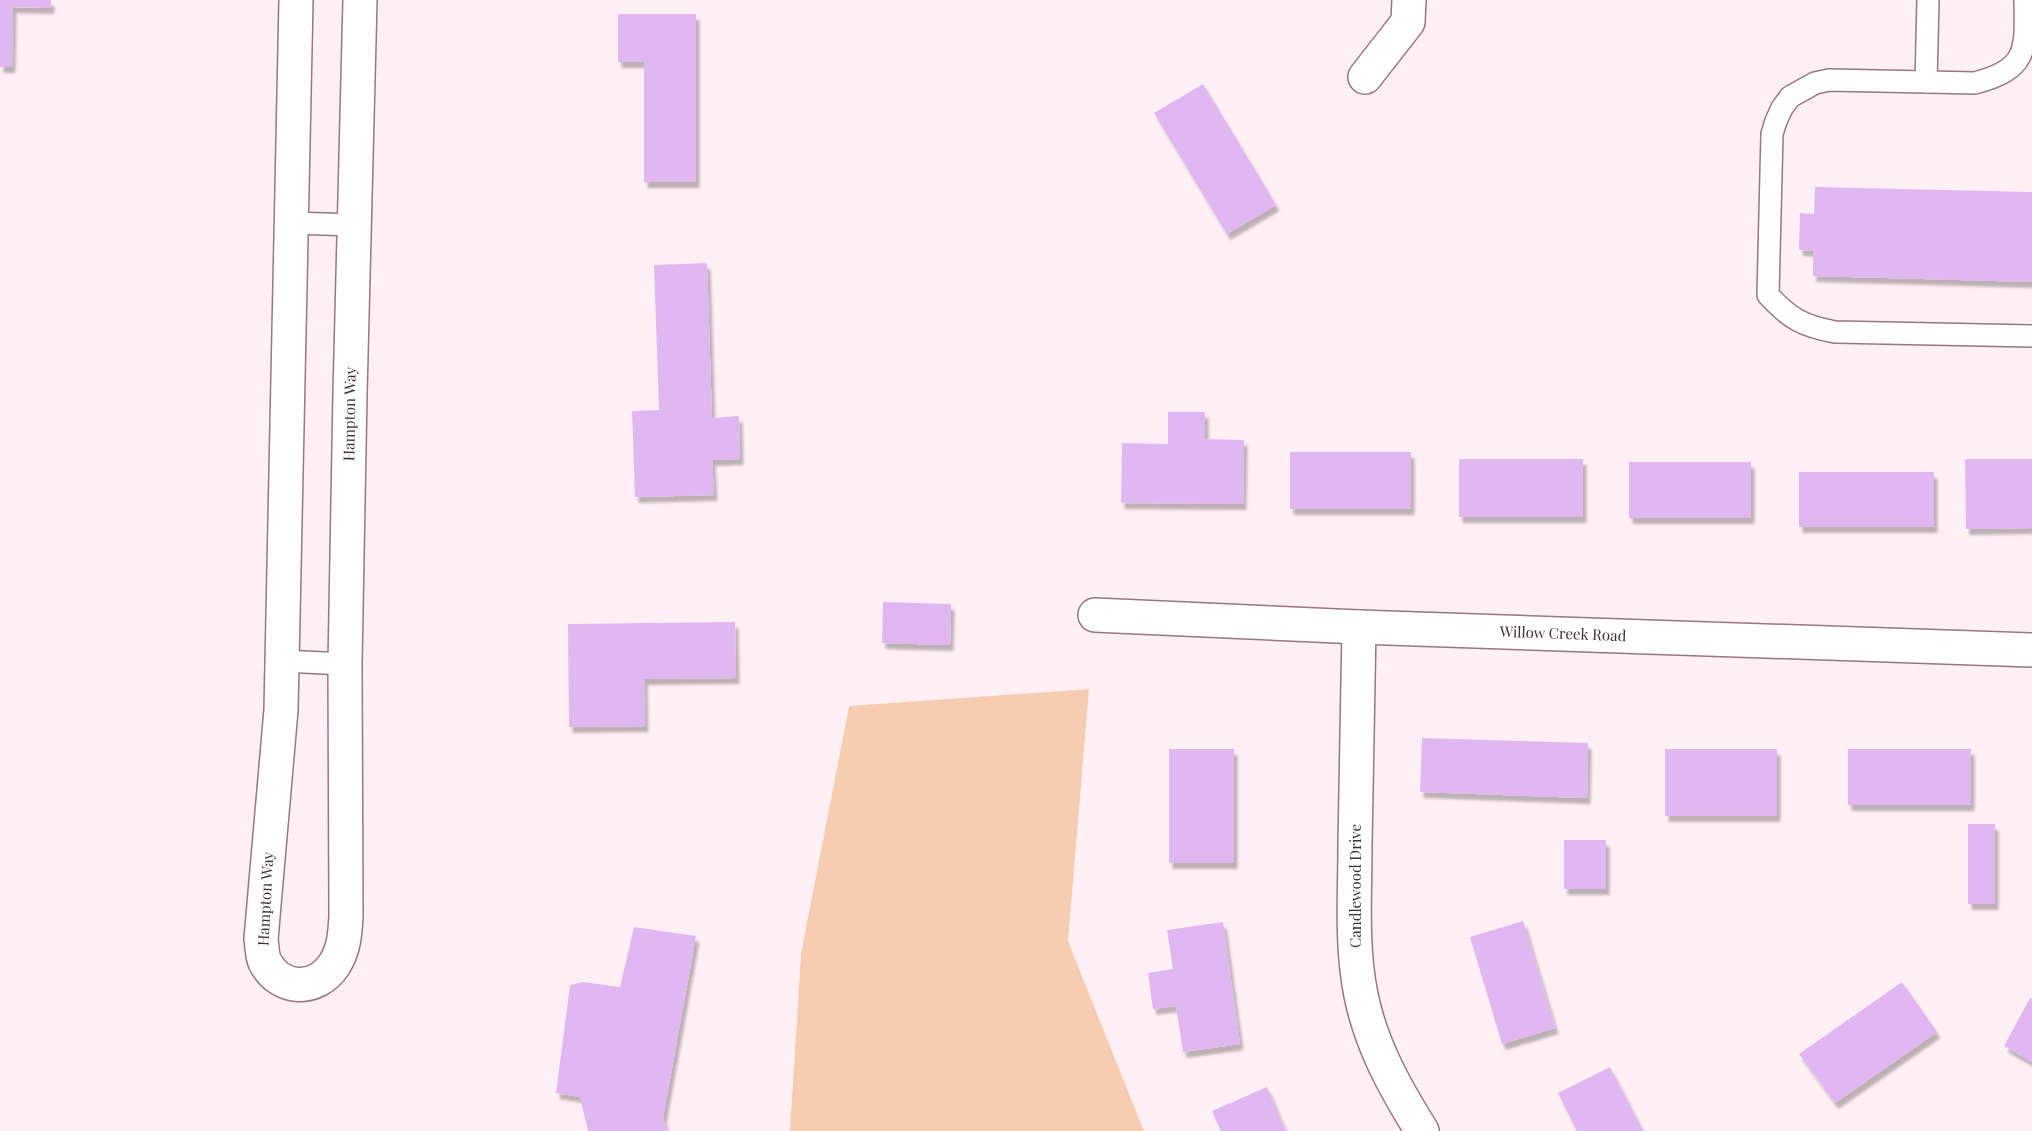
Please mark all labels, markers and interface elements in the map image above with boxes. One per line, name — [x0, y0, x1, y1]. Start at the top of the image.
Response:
street label: Hampton Way — [338, 366, 360, 461]
street label: Willow Creek Road — [1498, 621, 1627, 645]
street label: Candlewood Drive — [1345, 824, 1365, 948]
street label: Hampton Way — [253, 851, 277, 947]

